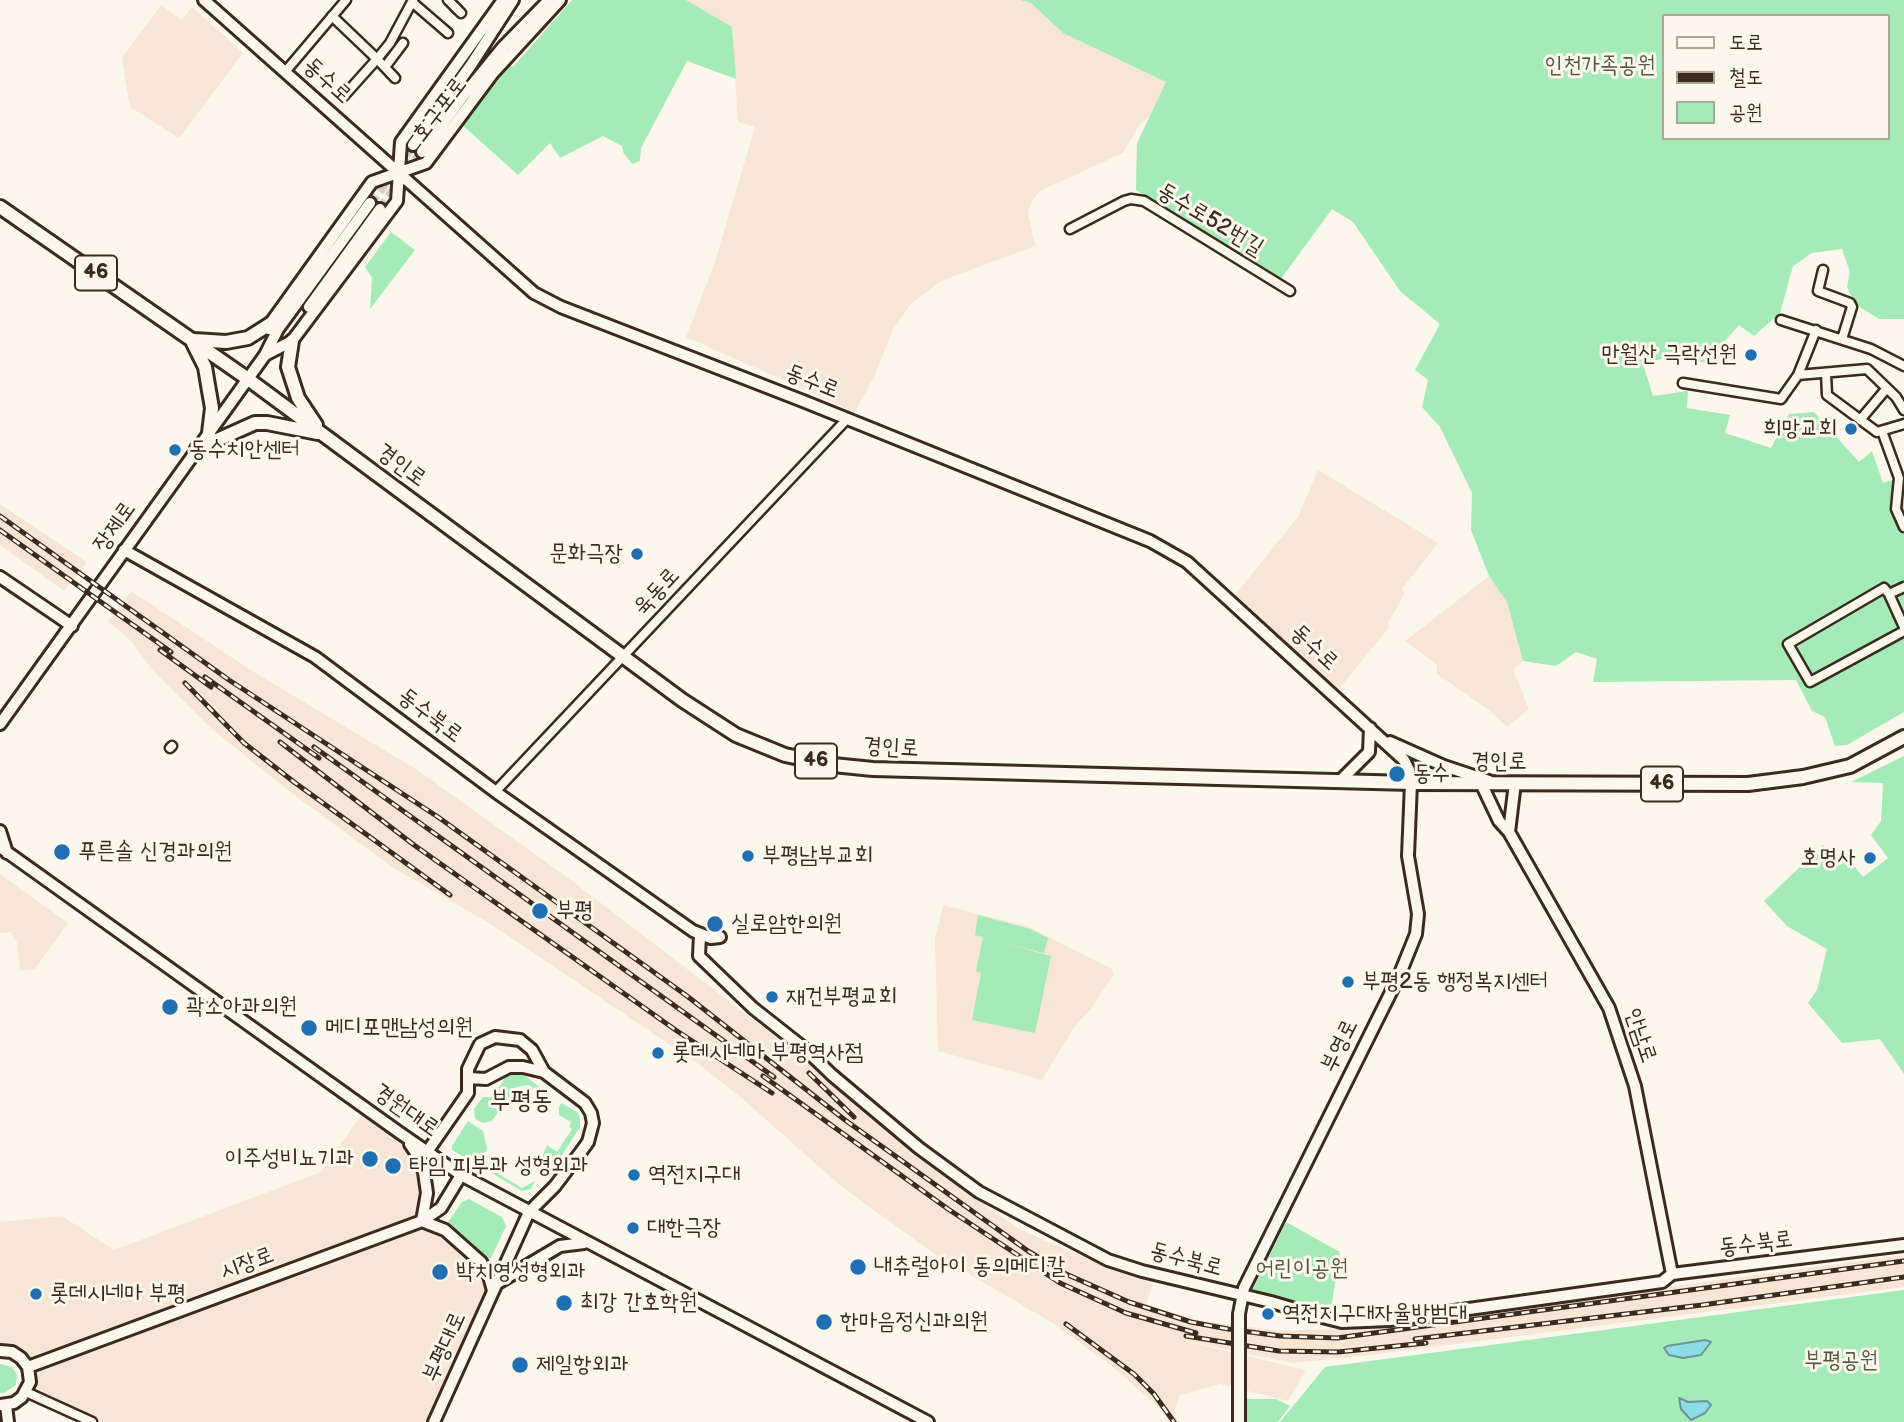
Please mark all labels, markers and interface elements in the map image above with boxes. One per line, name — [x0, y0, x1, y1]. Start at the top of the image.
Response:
legend — [1662, 14, 1890, 140]
text: 도로 — [1729, 30, 1763, 55]
street label: 동수로 — [297, 52, 357, 110]
park label: 인천가족공원 — [1544, 52, 1656, 80]
text: 철도 — [1729, 65, 1763, 90]
street label: 호구포로 — [407, 72, 473, 148]
text: 공원 — [1729, 100, 1763, 125]
street label: 동수로52번길 — [1152, 177, 1268, 263]
road number: 46 — [75, 256, 117, 290]
place label: 만월산 극락선원 — [1601, 341, 1737, 369]
marker: 만월산 극락선원 — [1743, 347, 1759, 363]
street label: 동수로 — [781, 359, 843, 405]
place label: 희망교회 — [1763, 415, 1837, 443]
marker: 희망교회 — [1843, 421, 1859, 437]
place label: 동수치안센터 — [189, 436, 300, 464]
street label: 경인로 — [370, 439, 432, 493]
marker: 동수치안센터 — [167, 442, 183, 458]
street label: 장제로 — [88, 496, 142, 558]
place label: 문화극장 — [549, 540, 623, 568]
marker: 문화극장 — [629, 546, 645, 562]
street label: 육동로 — [628, 562, 686, 622]
street label: 동수로 — [1284, 619, 1344, 677]
street label: 동수북로 — [392, 683, 468, 749]
street label: 경인로 — [863, 733, 919, 763]
road number: 46 — [795, 744, 837, 778]
street label: 경인로 — [1471, 748, 1527, 776]
place label: 동수 — [1413, 760, 1450, 788]
marker: 동수 — [1387, 764, 1407, 784]
road number: 46 — [1641, 766, 1683, 802]
place label: 푸른솔 신경과의원 — [78, 838, 232, 866]
marker: 푸른솔 신경과의원 — [52, 842, 72, 862]
place label: 부평남부교회 — [762, 842, 873, 870]
place label: 호명사 — [1800, 844, 1856, 872]
marker: 부평남부교회 — [740, 848, 756, 864]
marker: 호명사 — [1862, 850, 1878, 866]
place label: 부평 — [556, 897, 593, 925]
marker: 부평 — [530, 901, 550, 921]
place label: 실로암한의원 — [731, 910, 842, 938]
marker: 실로암한의원 — [705, 914, 725, 934]
place label: 부평2동 행정복지센터 — [1362, 968, 1548, 996]
marker: 부평2동 행정복지센터 — [1340, 974, 1356, 990]
place label: 재건부평교회 — [786, 983, 897, 1011]
marker: 재건부평교회 — [764, 989, 780, 1005]
place label: 곽소아과의원 — [186, 993, 297, 1021]
marker: 곽소아과의원 — [160, 997, 180, 1017]
street label: 안남로 — [1618, 1005, 1662, 1067]
place label: 메디포맨남성의원 — [325, 1014, 473, 1042]
street label: 부영로 — [1315, 1015, 1365, 1077]
marker: 메디포맨남성의원 — [299, 1018, 319, 1038]
place label: 롯데시네마 부평역사점 — [672, 1039, 863, 1067]
marker: 롯데시네마 부평역사점 — [650, 1045, 666, 1061]
street label: 경원대로 — [368, 1078, 444, 1144]
district label: 부평동 — [490, 1085, 552, 1117]
place label: 이주성비뇨기과 — [224, 1145, 354, 1173]
marker: 이주성비뇨기과 — [360, 1149, 380, 1169]
place label: 타임 피부과 성형외과 — [409, 1152, 588, 1180]
marker: 타임 피부과 성형외과 — [383, 1156, 403, 1176]
place label: 역전지구대 — [648, 1161, 741, 1189]
marker: 역전지구대 — [626, 1167, 642, 1183]
place label: 대한극장 — [647, 1214, 721, 1242]
marker: 대한극장 — [625, 1220, 641, 1236]
street label: 동수북로 — [1718, 1226, 1794, 1262]
street label: 동수북로 — [1147, 1237, 1225, 1283]
street label: 시장로 — [216, 1242, 278, 1286]
place label: 내츄럴아이 동의메디칼 — [874, 1253, 1065, 1281]
park label: 어린이공원 — [1256, 1255, 1348, 1283]
marker: 내츄럴아이 동의메디칼 — [848, 1257, 868, 1277]
place label: 박치영성형외과 — [456, 1258, 586, 1286]
marker: 박치영성형외과 — [430, 1262, 450, 1282]
place label: 롯데시네마 부평 — [50, 1280, 186, 1308]
marker: 롯데시네마 부평 — [28, 1286, 44, 1302]
place label: 최강 간호학원 — [580, 1289, 697, 1317]
marker: 최강 간호학원 — [554, 1293, 574, 1313]
place label: 역전지구대자율방범대 — [1282, 1300, 1467, 1328]
marker: 역전지구대자율방범대 — [1260, 1306, 1276, 1322]
street label: 부평대로 — [417, 1308, 473, 1386]
place label: 한마음정신과의원 — [840, 1308, 988, 1336]
marker: 한마음정신과의원 — [814, 1312, 834, 1332]
park label: 부평공원 — [1804, 1347, 1878, 1375]
place label: 제일항외과 — [536, 1351, 629, 1379]
marker: 제일항외과 — [510, 1355, 530, 1375]

